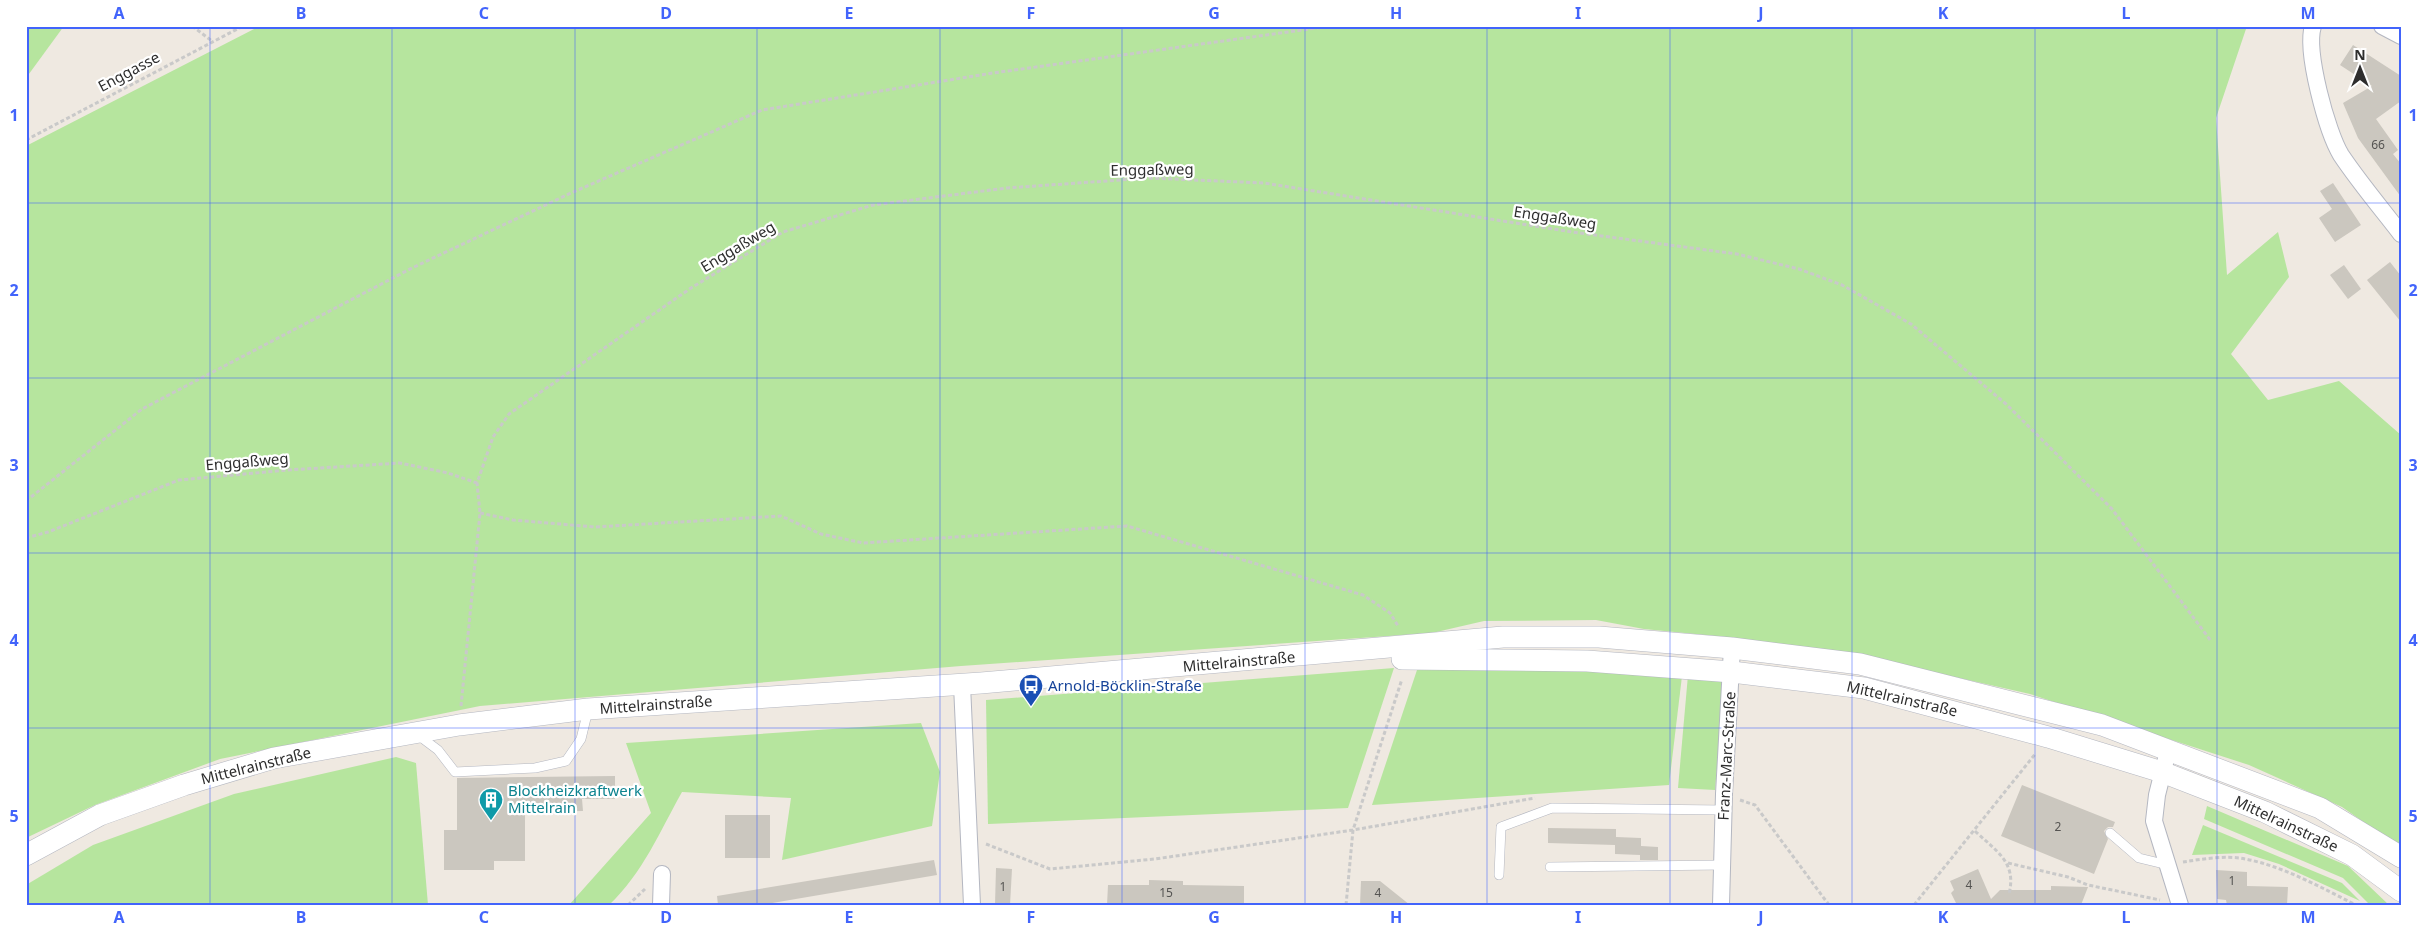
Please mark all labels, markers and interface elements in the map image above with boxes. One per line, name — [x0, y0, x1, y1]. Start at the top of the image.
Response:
text: A — [113, 2, 125, 24]
text: B — [296, 2, 306, 24]
text: C — [479, 2, 489, 24]
text: D — [660, 2, 672, 24]
text: E — [845, 2, 854, 24]
text: F — [1027, 2, 1035, 24]
text: G — [1208, 2, 1220, 24]
text: H — [1390, 2, 1402, 24]
text: I — [1575, 2, 1581, 24]
text: J — [1756, 2, 1764, 24]
text: K — [1938, 2, 1949, 24]
text: L — [2122, 2, 2131, 24]
text: M — [2300, 2, 2316, 24]
north arrow — [2334, 42, 2384, 92]
text: N — [2354, 45, 2366, 64]
street label: Enggasse — [94, 46, 163, 96]
text: 1 — [9, 104, 19, 126]
text: 1 — [2408, 104, 2418, 126]
house number: 66 — [2371, 136, 2385, 153]
street label: Enggaßweg — [1110, 158, 1194, 180]
street label: Enggaßweg — [1512, 201, 1598, 233]
street label: Enggaßweg — [697, 216, 778, 276]
text: 2 — [9, 279, 19, 301]
text: 2 — [2408, 279, 2418, 301]
street label: Enggaßweg — [204, 447, 289, 475]
text: 3 — [9, 454, 19, 476]
text: 3 — [2408, 454, 2418, 476]
text: 4 — [9, 629, 19, 651]
text: 4 — [2408, 629, 2418, 651]
street label: Mittelrainstraße — [1182, 646, 1296, 676]
bus stop icon: Arnold-Böcklin-Straße — [1018, 673, 1044, 707]
place label: Arnold-Böcklin-Straße — [1048, 675, 1202, 695]
street label: Mittelrainstraße — [1845, 676, 1959, 720]
street label: Mittelrainstraße — [599, 690, 713, 718]
street label: Franz-Marc-Straße — [1713, 691, 1739, 821]
street label: Mittelrainstraße — [199, 742, 313, 788]
place label: Blockheizkraftwerk Mittelrain — [508, 780, 642, 817]
building icon: Blockheizkraftwerk Mittelrain — [478, 787, 504, 821]
street label: Mittelrainstraße — [2231, 790, 2342, 856]
text: 5 — [9, 805, 19, 827]
text: 5 — [2408, 805, 2418, 827]
house number: 2 — [2055, 818, 2062, 835]
house number: 1 — [2229, 872, 2235, 889]
house number: 4 — [1966, 876, 1973, 893]
house number: 1 — [1000, 878, 1006, 895]
house number: 15 — [1159, 884, 1173, 901]
house number: 4 — [1375, 884, 1382, 901]
text: A — [113, 906, 125, 928]
text: B — [296, 906, 306, 928]
text: C — [479, 906, 489, 928]
text: D — [660, 906, 672, 928]
text: E — [845, 906, 854, 928]
text: F — [1027, 906, 1035, 928]
text: G — [1208, 906, 1220, 928]
text: H — [1390, 906, 1402, 928]
text: I — [1575, 906, 1581, 928]
text: J — [1756, 906, 1764, 928]
text: K — [1938, 906, 1949, 928]
text: L — [2122, 906, 2131, 928]
text: M — [2300, 906, 2316, 928]

